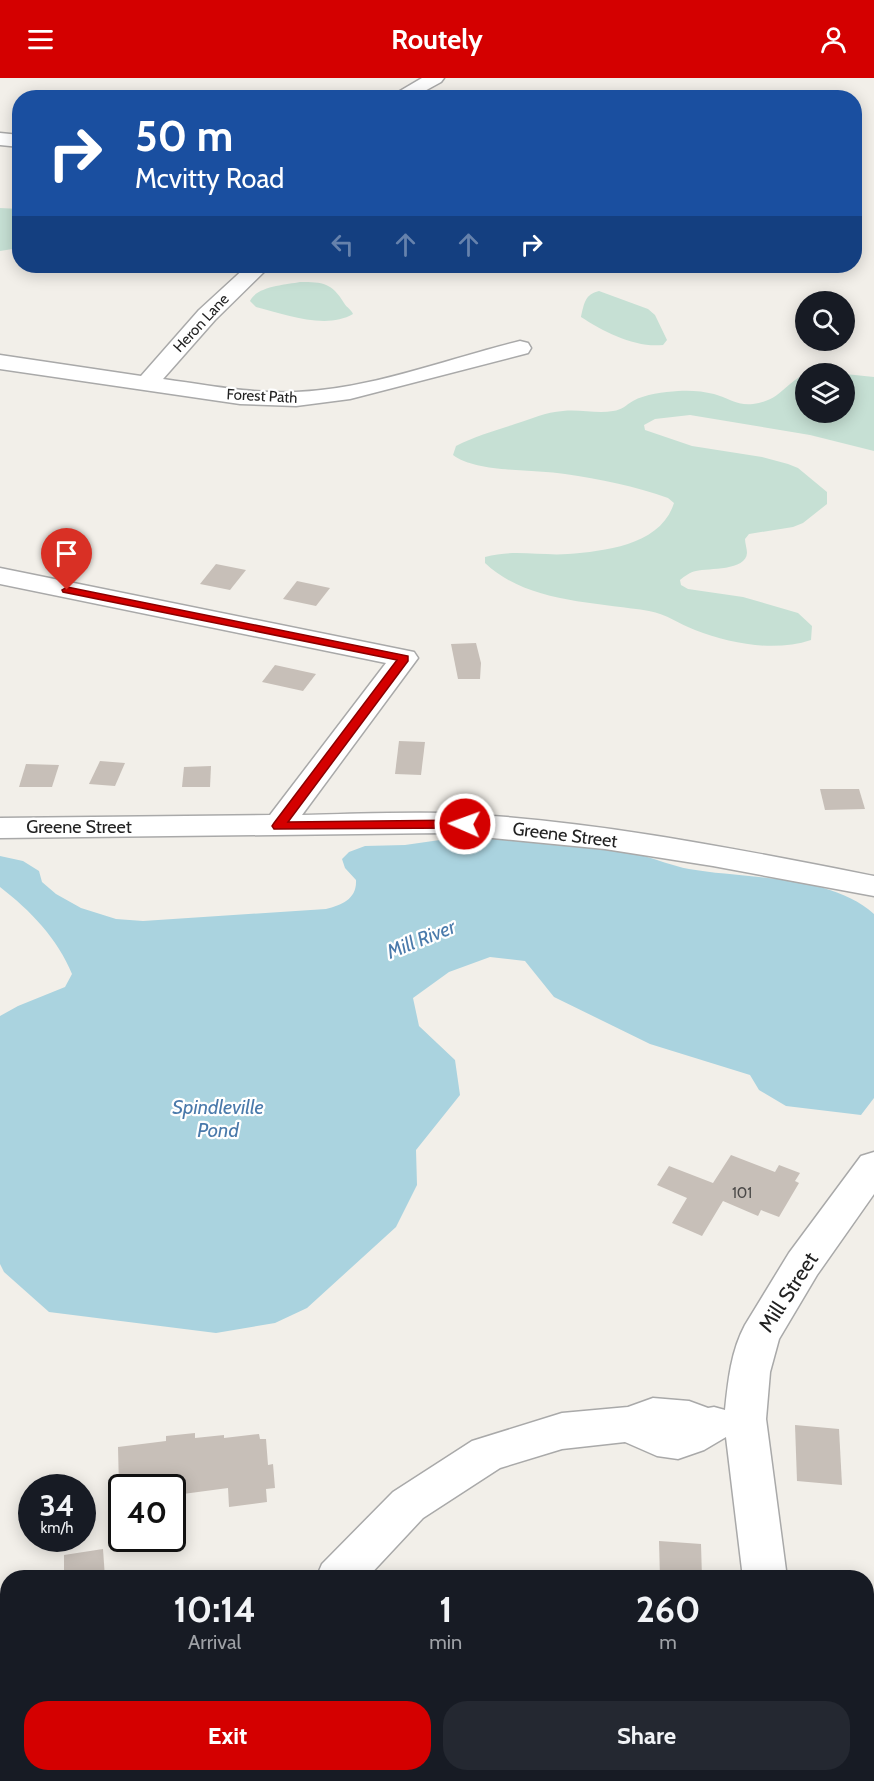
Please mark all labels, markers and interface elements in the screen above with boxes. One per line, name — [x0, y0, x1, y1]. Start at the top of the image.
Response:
icon: menu — [24, 23, 57, 56]
text: Routely — [391, 23, 483, 56]
icon: person — [817, 23, 850, 56]
text: 50 m — [135, 110, 233, 162]
icon: right — [36, 114, 114, 192]
text: Mcvitty Road — [135, 162, 284, 195]
icon: left — [326, 228, 359, 261]
icon: ahead — [389, 228, 422, 261]
icon: ahead — [452, 228, 485, 261]
icon: right — [515, 228, 548, 261]
street label: Heron Lane — [169, 290, 233, 356]
map controls — [795, 291, 855, 423]
button: search — [795, 291, 855, 351]
button: layers — [795, 363, 855, 423]
street label: Forest Path — [226, 385, 298, 407]
pin — [41, 528, 92, 590]
icon: arrive — [50, 537, 83, 570]
position arrow — [433, 792, 497, 856]
street label: Greene Street — [26, 816, 132, 838]
street label: Greene Street — [511, 818, 619, 852]
water label: Mill River — [382, 914, 460, 964]
water label: Spindleville Pond — [172, 1095, 264, 1142]
house number: 101 — [732, 1184, 752, 1202]
street label: Mill Street — [753, 1247, 823, 1337]
speed limit sign: 40 — [108, 1474, 186, 1552]
text: 34 — [40, 1487, 74, 1524]
text: km/h — [41, 1519, 73, 1537]
text: 10:14 — [173, 1587, 256, 1631]
text: 1 — [439, 1587, 452, 1631]
text: 260 — [636, 1587, 700, 1631]
text: Arrival — [188, 1630, 241, 1654]
text: min — [429, 1630, 462, 1654]
text: m — [659, 1630, 677, 1654]
button: Exit — [24, 1701, 431, 1770]
button: Share — [443, 1701, 850, 1770]

